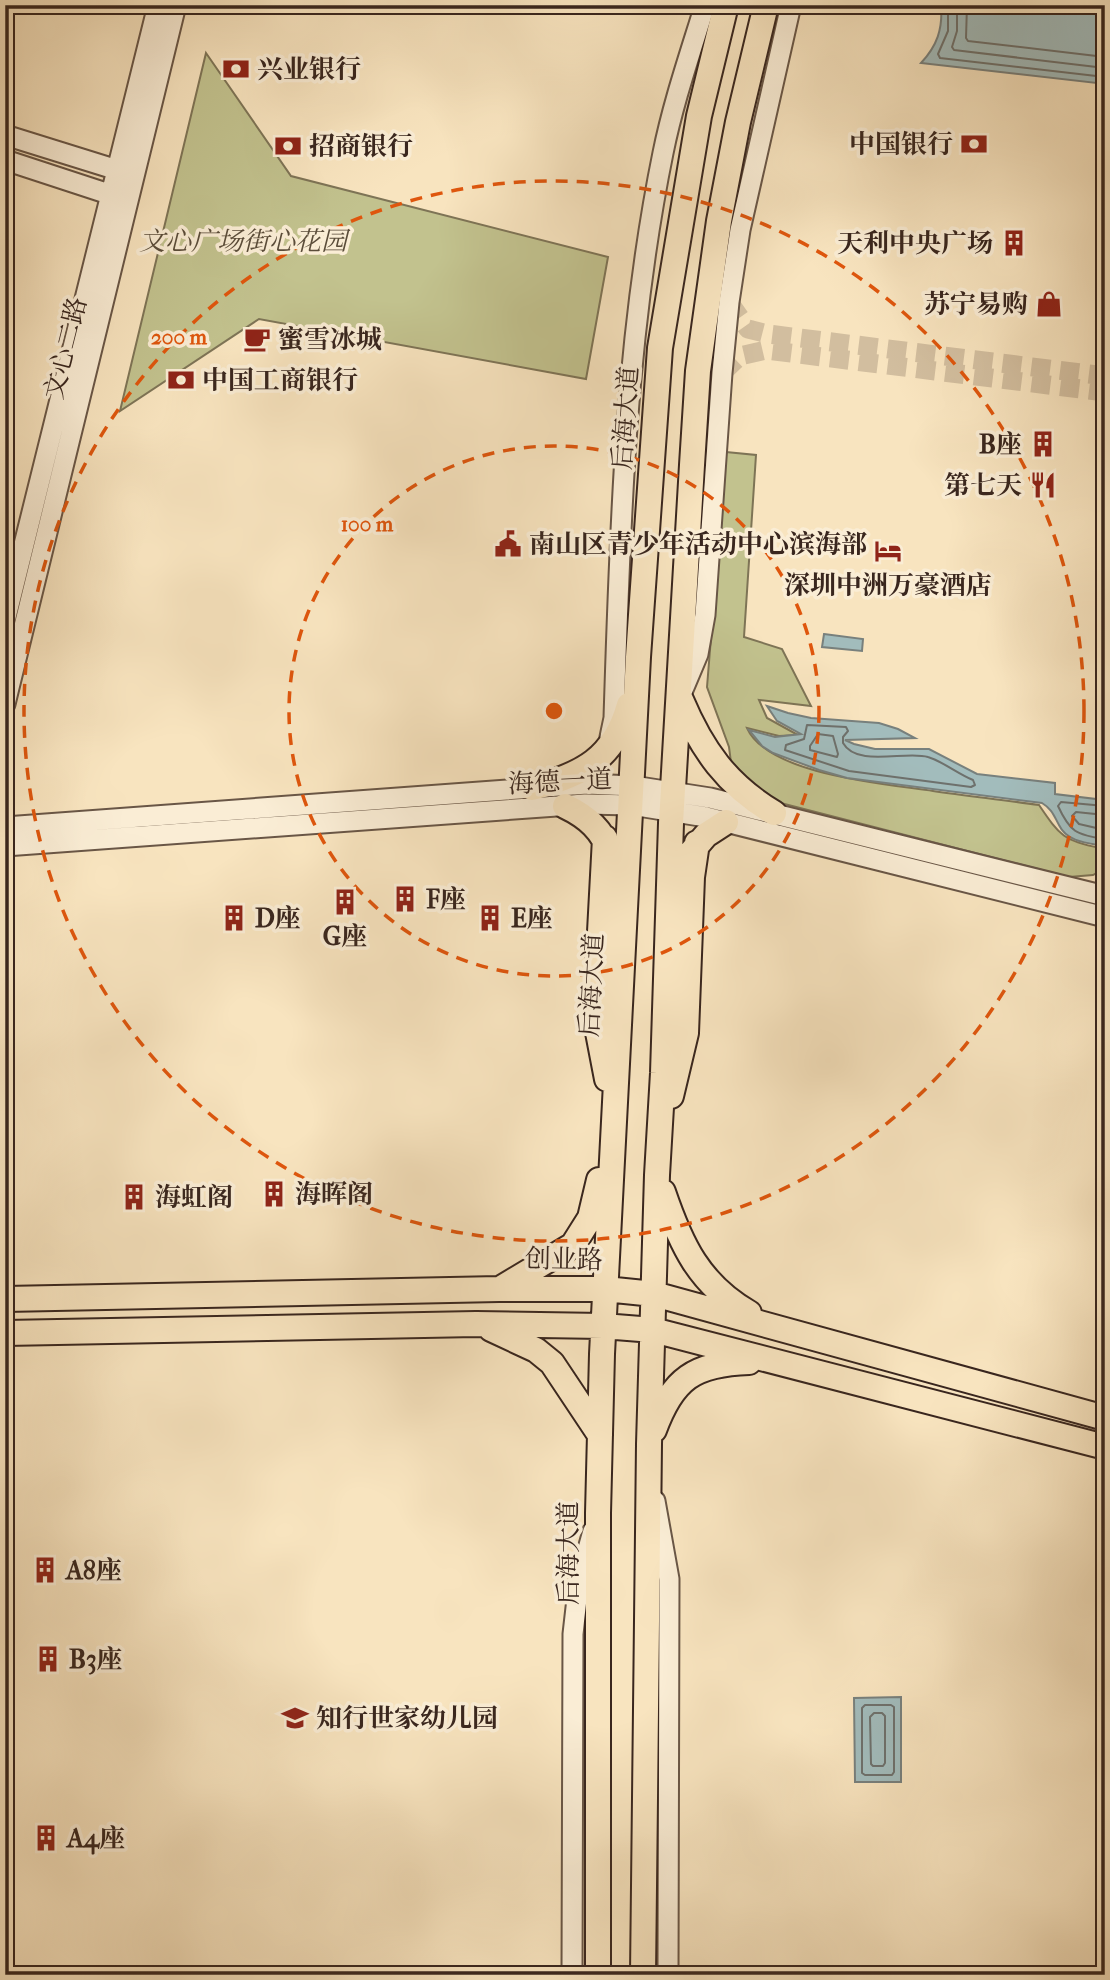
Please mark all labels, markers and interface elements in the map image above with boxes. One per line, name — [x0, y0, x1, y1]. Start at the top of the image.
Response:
bank icon: 兴业银行 — [221, 54, 251, 84]
place label: 兴业银行 — [257, 54, 361, 85]
place label: 中国银行 — [849, 129, 953, 160]
bank icon: 中国银行 — [959, 129, 989, 159]
bank icon: 招商银行 — [273, 131, 303, 161]
place label: 招商银行 — [309, 131, 413, 162]
park label: 文心广场街心花园 — [139, 226, 351, 257]
place label: 天利中央广场 — [837, 228, 993, 259]
building icon: 天利中央广场 — [999, 228, 1029, 258]
place label: 苏宁易购 — [924, 289, 1028, 320]
shop icon: 苏宁易购 — [1034, 289, 1064, 319]
street label: 文心二路 — [38, 294, 93, 402]
cafe icon: 蜜雪冰城 — [242, 324, 272, 354]
place label: 蜜雪冰城 — [278, 324, 382, 355]
text: 200 m — [151, 325, 208, 349]
bank icon: 中国工商银行 — [166, 365, 196, 395]
place label: 中国工商银行 — [202, 365, 358, 396]
street label: 后海大道 — [606, 365, 645, 471]
place label: B座 — [979, 429, 1022, 460]
building icon: B座 — [1028, 429, 1058, 459]
place label: 第七天 — [944, 470, 1022, 501]
restaurant icon: 第七天 — [1028, 470, 1058, 500]
text: 100 m — [341, 512, 394, 536]
public building icon: 南山区青少年活动中心滨海部 — [493, 529, 523, 559]
place label: 南山区青少年活动中心滨海部 — [529, 529, 867, 560]
hotel icon: 深圳中洲万豪酒店 — [873, 536, 903, 566]
place label: 深圳中洲万豪酒店 — [784, 570, 992, 601]
centre of rings — [542, 699, 566, 723]
street label: 海德一道 — [507, 763, 613, 800]
building icon: F座 — [390, 884, 420, 914]
place label: F座 — [425, 884, 466, 915]
building icon: G座 — [330, 887, 360, 917]
building icon: D座 — [219, 903, 249, 933]
place label: D座 — [255, 903, 301, 934]
building icon: E座 — [475, 903, 505, 933]
place label: E座 — [511, 903, 553, 934]
place label: G座 — [323, 921, 367, 952]
street label: 后海大道 — [573, 932, 610, 1038]
building icon: 海晖阁 — [259, 1179, 289, 1209]
place label: 海晖阁 — [295, 1179, 373, 1210]
building icon: 海虹阁 — [119, 1182, 149, 1212]
place label: 海虹阁 — [155, 1182, 233, 1213]
street label: 创业路 — [525, 1243, 603, 1276]
street label: 后海大道 — [553, 1501, 584, 1605]
building icon: A8座 — [30, 1555, 60, 1585]
place label: A8座 — [64, 1555, 122, 1586]
building icon: B3座 — [33, 1644, 63, 1674]
place label: B3座 — [69, 1644, 123, 1675]
school or university icon: 知行世家幼儿园 — [280, 1703, 310, 1733]
place label: 知行世家幼儿园 — [316, 1703, 498, 1734]
building icon: A4座 — [31, 1823, 61, 1853]
place label: A4座 — [65, 1823, 125, 1855]

